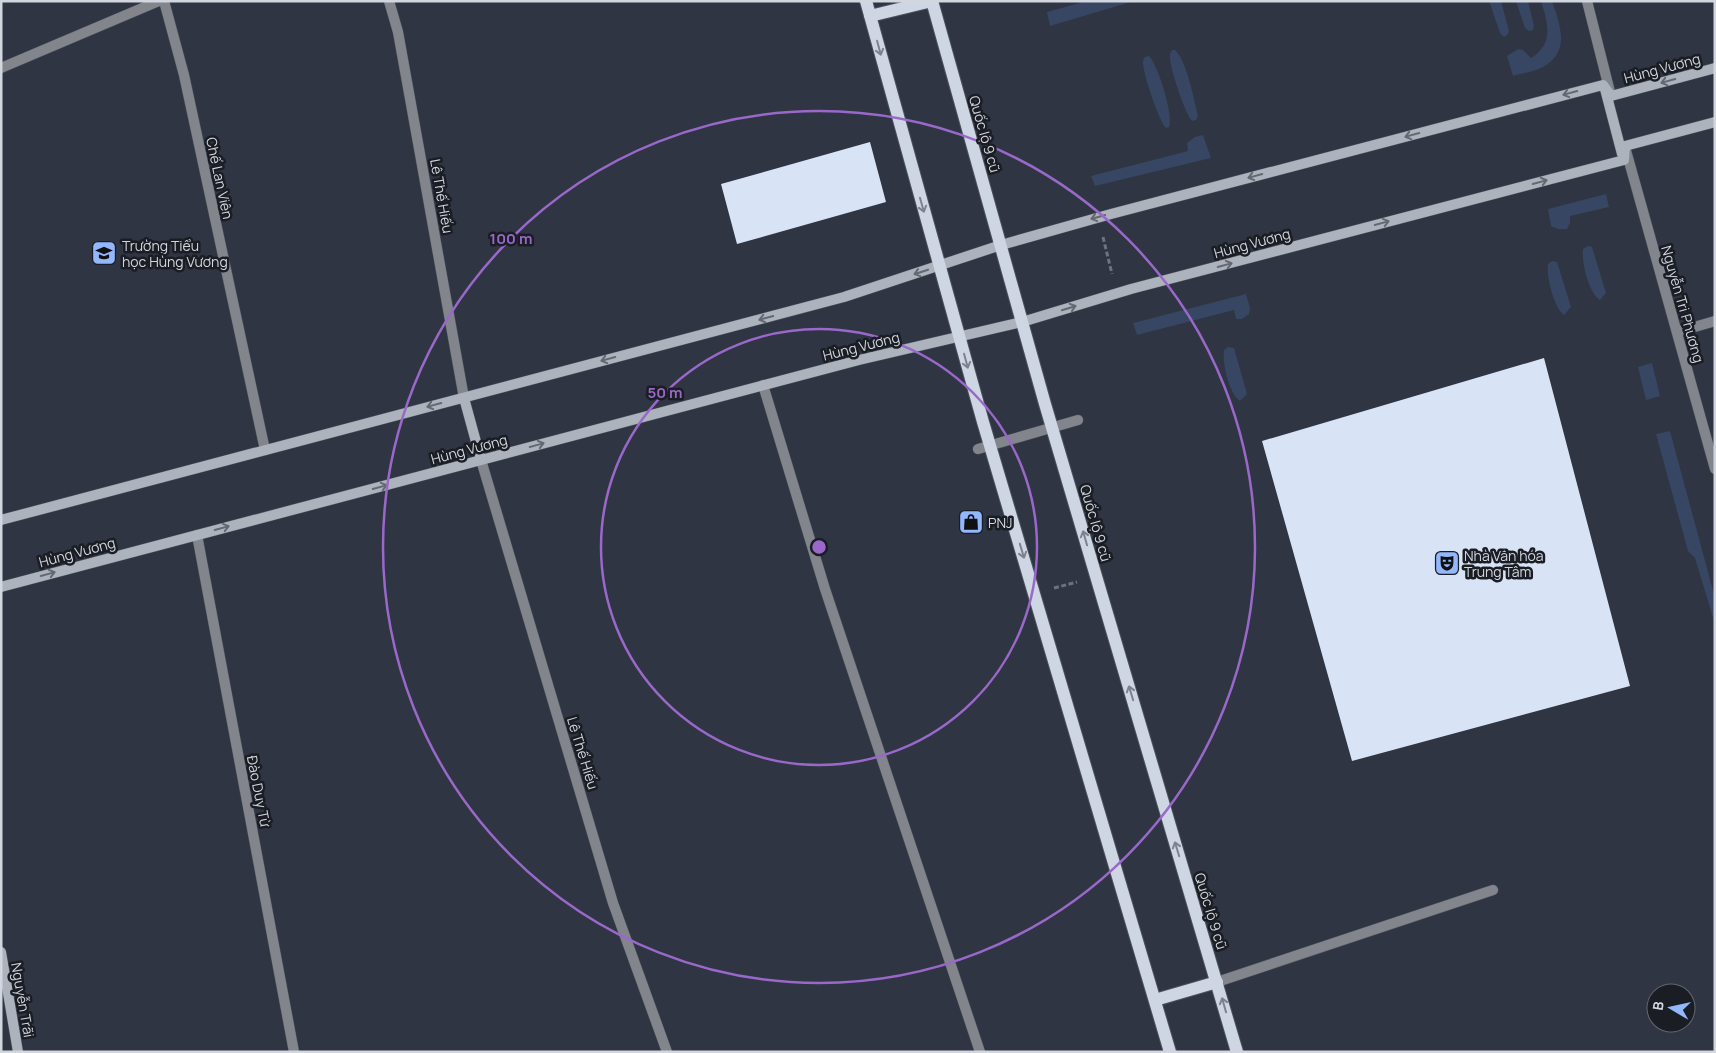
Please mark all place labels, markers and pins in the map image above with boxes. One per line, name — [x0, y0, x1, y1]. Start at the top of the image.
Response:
place label: Trường Tiểu học Hùng Vương — [122, 236, 228, 271]
school or university icon: Trường Tiểu học Hùng Vương — [91, 240, 117, 266]
shop icon: PNJ — [958, 509, 984, 535]
place label: PNJ — [988, 513, 1013, 532]
centre of rings — [810, 538, 828, 556]
place label: Nhà Văn hóa Trung Tâm — [1464, 546, 1544, 581]
theatre icon: Nhà Văn hóa Trung Tâm — [1434, 550, 1460, 576]

